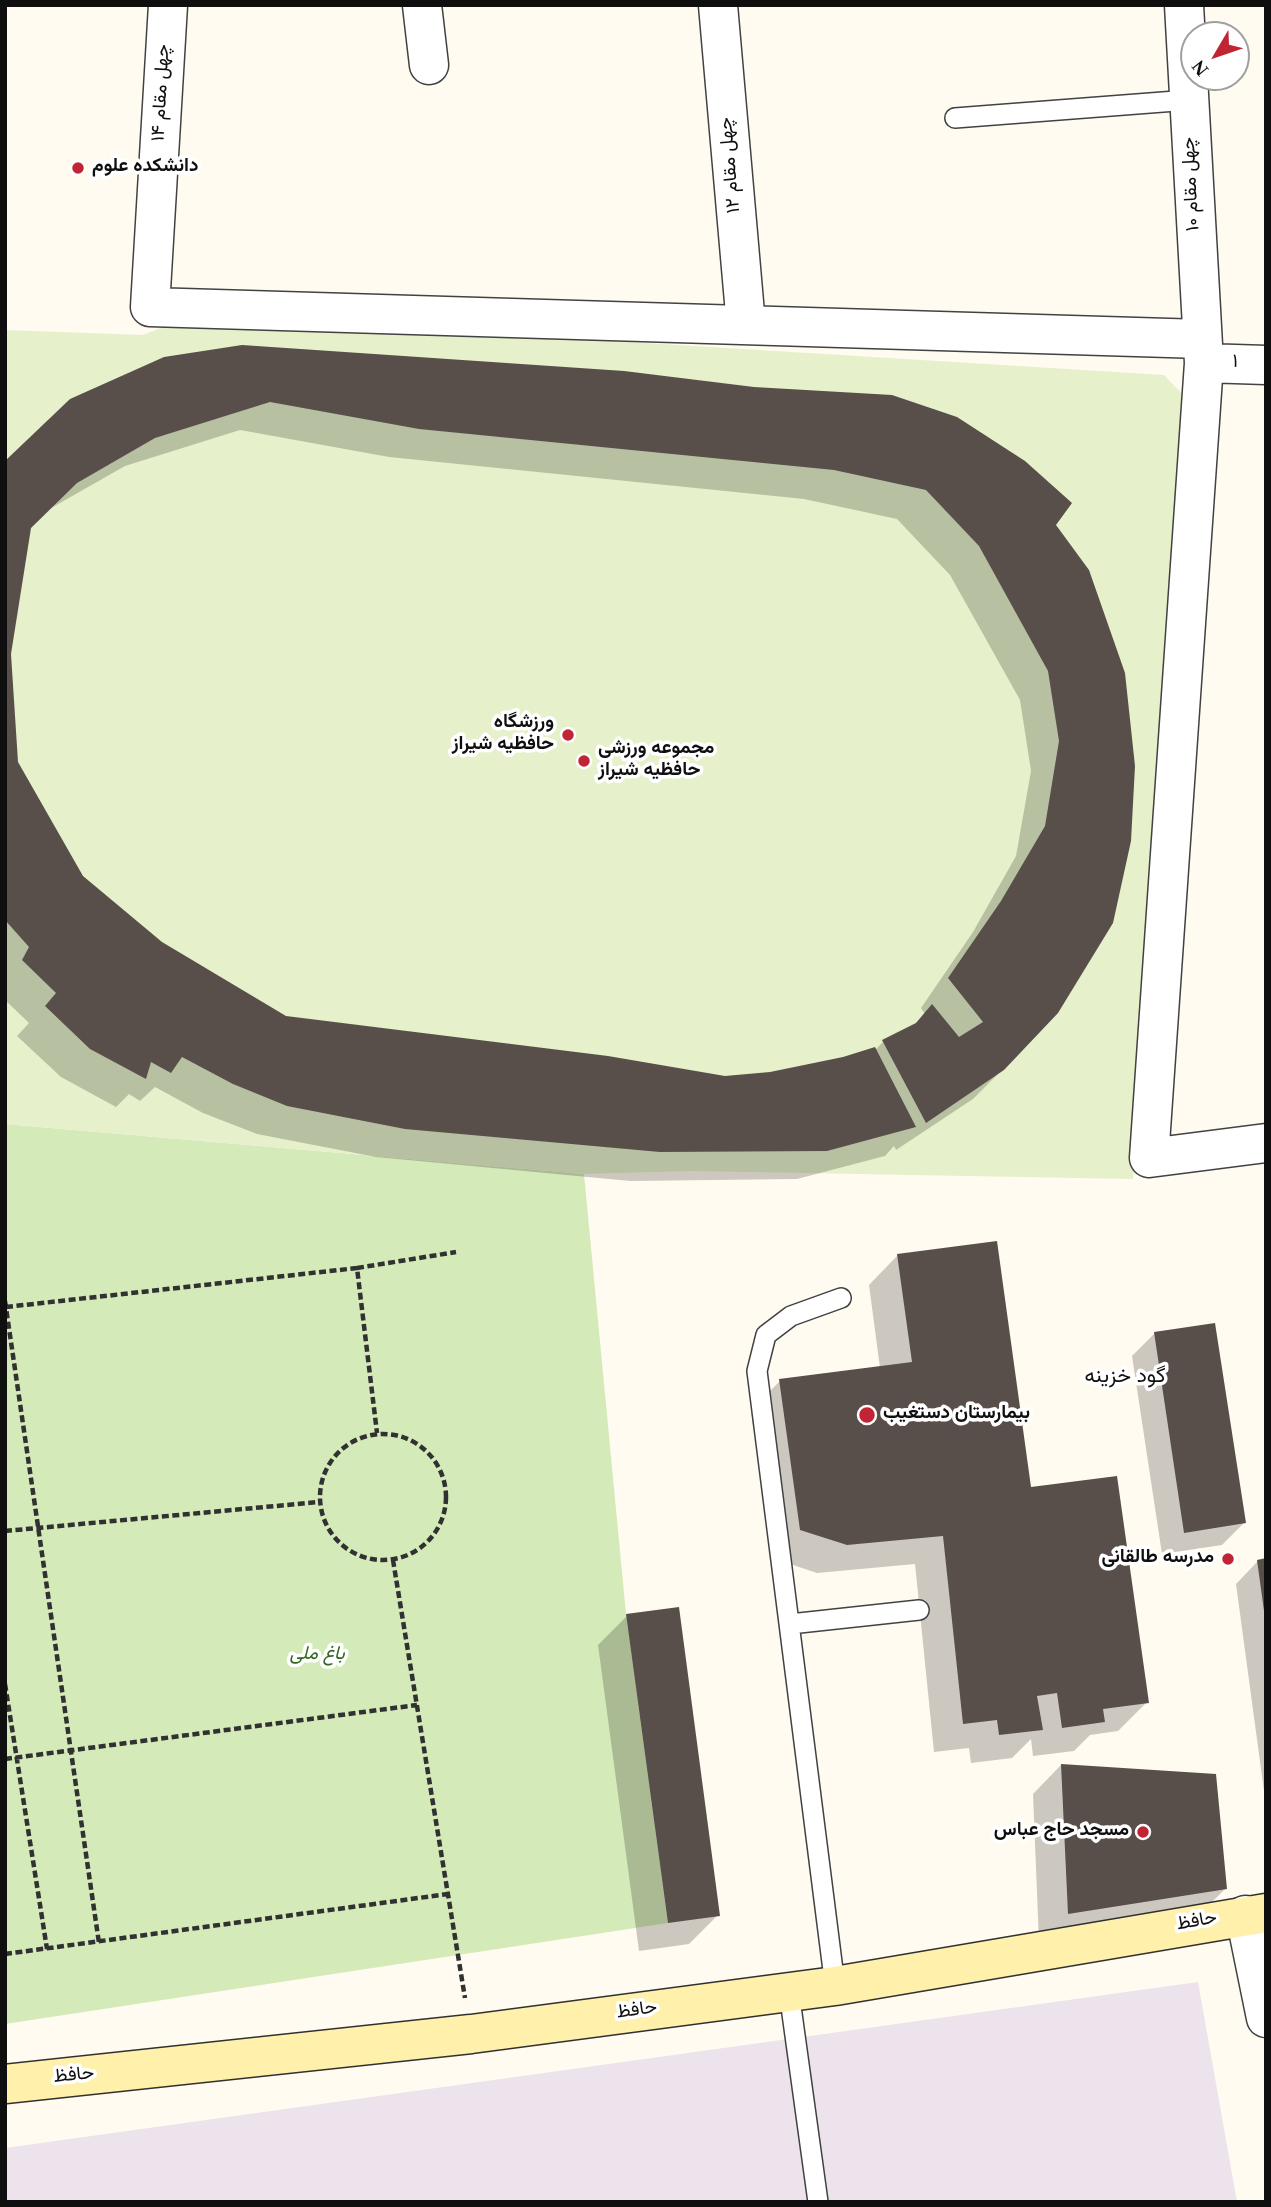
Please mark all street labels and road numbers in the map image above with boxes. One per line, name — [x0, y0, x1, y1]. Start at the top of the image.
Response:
street label: چهل مقام ۱۴ — [149, 44, 177, 142]
street label: چهل مقام ۱۲ — [716, 116, 748, 214]
street label: چهل مقام ۱۰ — [1179, 136, 1207, 232]
street label: ۱ — [1232, 353, 1238, 375]
street label: حافظ — [1175, 1908, 1219, 1938]
street label: حافظ — [615, 1998, 659, 2026]
street label: حافظ — [52, 2064, 96, 2090]

